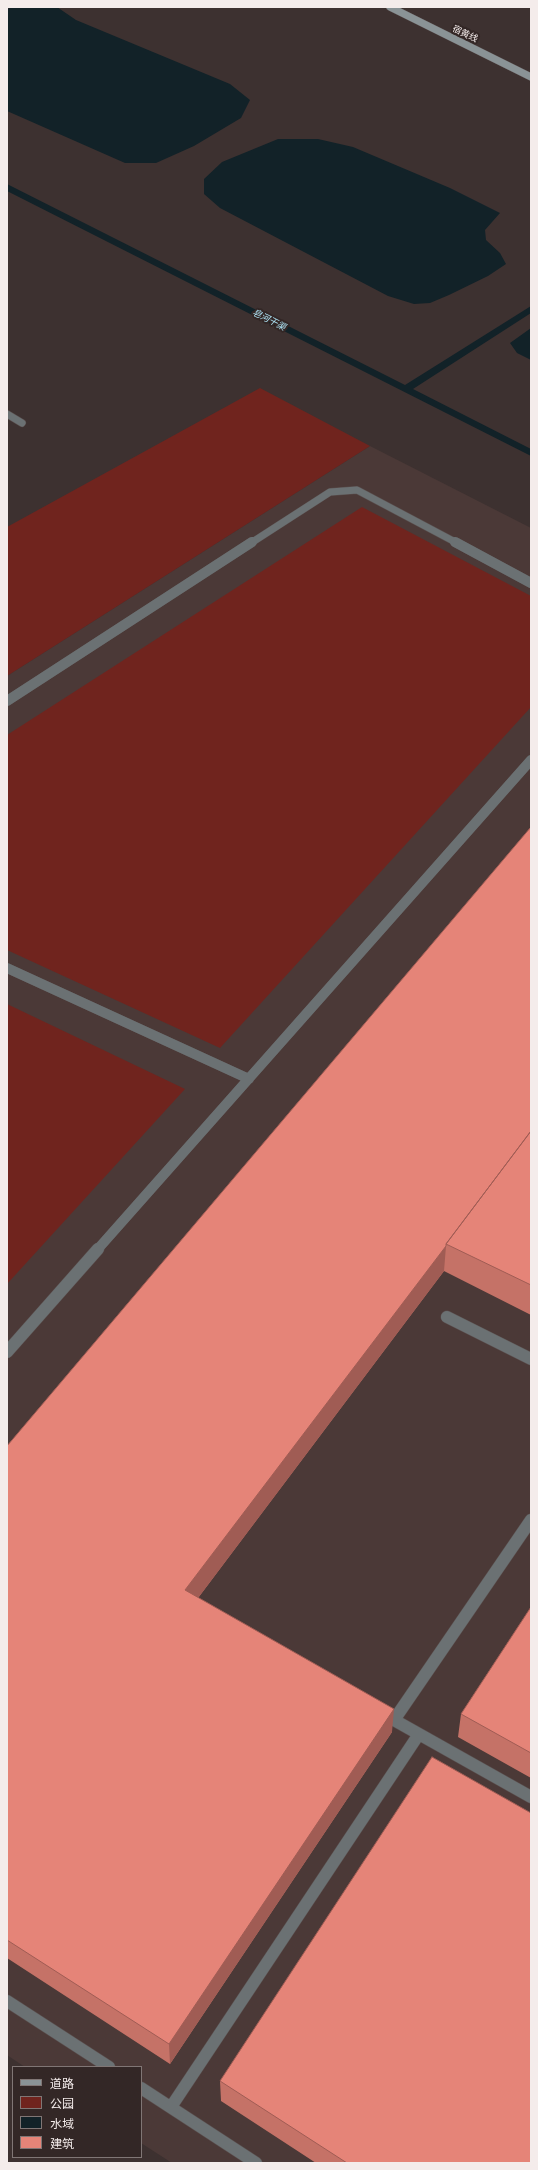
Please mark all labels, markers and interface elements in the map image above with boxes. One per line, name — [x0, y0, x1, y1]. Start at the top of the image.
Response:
street label: 宿黄线 — [450, 23, 480, 45]
water label: 皂河干渠 — [251, 307, 287, 333]
legend — [12, 2066, 142, 2158]
text: 道路 — [50, 2077, 74, 2091]
text: 公园 — [50, 2097, 74, 2111]
text: 水域 — [50, 2117, 74, 2131]
text: 建筑 — [50, 2137, 74, 2151]

